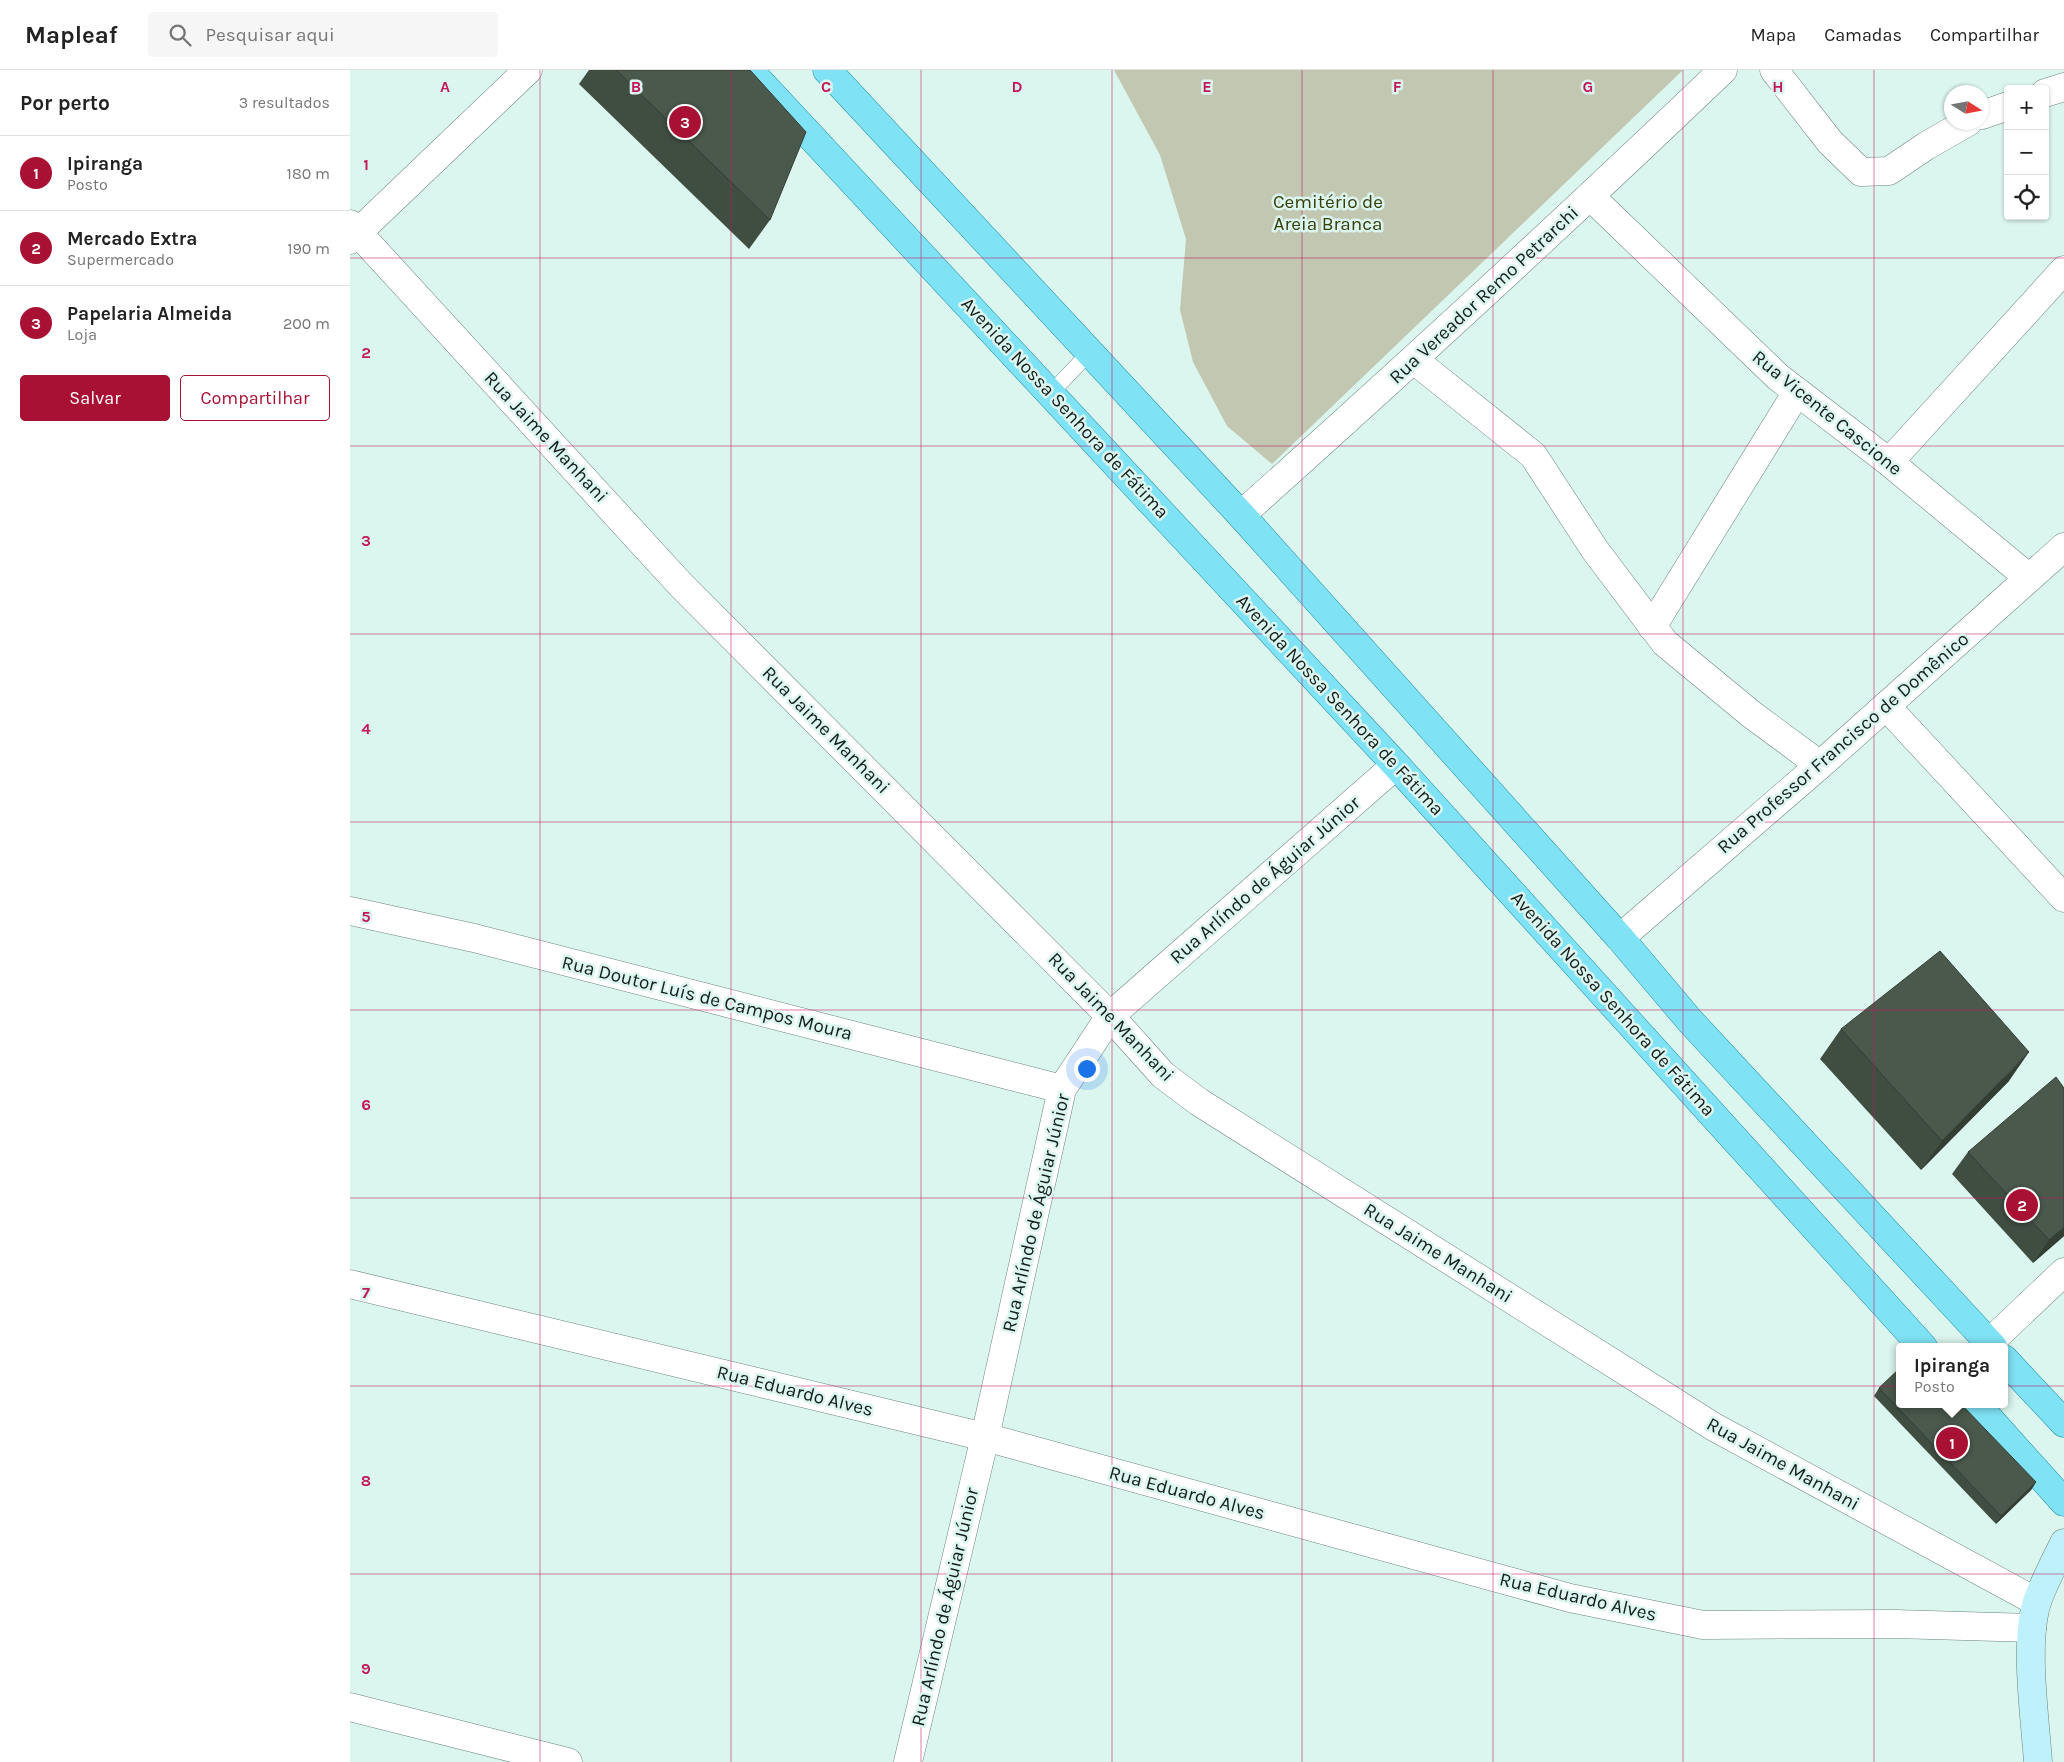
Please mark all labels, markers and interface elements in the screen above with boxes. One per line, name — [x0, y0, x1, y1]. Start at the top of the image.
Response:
search box — [148, 12, 498, 57]
text: Mapleaf — [25, 21, 118, 49]
icon: search — [166, 21, 194, 49]
text: Pesquisar aqui — [206, 24, 335, 46]
text: Mapa — [1751, 24, 1796, 46]
text: Camadas — [1824, 24, 1902, 46]
text: Compartilhar — [1930, 24, 2039, 46]
text: A — [440, 77, 450, 96]
text: B — [631, 77, 641, 96]
text: C — [821, 77, 831, 96]
text: D — [1012, 77, 1023, 96]
text: E — [1202, 77, 1212, 96]
text: F — [1393, 77, 1402, 96]
text: G — [1583, 77, 1593, 96]
text: H — [1772, 77, 1784, 96]
north arrow — [1944, 85, 1989, 130]
map controls — [2004, 85, 2049, 220]
button: + — [2004, 85, 2049, 130]
text: Por perto — [20, 91, 110, 115]
text: 3 resultados — [239, 93, 330, 112]
pin: 3 — [669, 103, 701, 141]
button: − — [2004, 130, 2049, 175]
text: Ipiranga — [67, 153, 143, 175]
text: 1 — [363, 155, 369, 174]
text: 1 — [33, 164, 39, 183]
text: 180 m — [287, 164, 330, 183]
text: Posto — [67, 175, 108, 194]
button: locate — [2004, 175, 2049, 220]
park label: Cemitério de Areia Branca — [1273, 191, 1383, 235]
street label: Rua Vereador Remo Petrarchi — [1385, 201, 1583, 389]
text: Mercado Extra — [67, 228, 197, 250]
text: 2 — [31, 239, 41, 258]
text: 190 m — [287, 239, 330, 258]
text: Supermercado — [67, 250, 174, 269]
street label: Avenida Nossa Senhora de Fátima — [957, 293, 1173, 523]
text: Papelaria Almeida — [67, 303, 232, 325]
text: 3 — [31, 314, 41, 333]
text: 200 m — [283, 314, 330, 333]
text: Loja — [67, 325, 97, 344]
text: 2 — [361, 343, 371, 362]
street label: Rua Vicente Cascione — [1748, 346, 1906, 480]
street label: Rua Jaime Manhani — [480, 367, 612, 507]
button: Salvar — [20, 375, 170, 421]
button: Compartilhar — [180, 375, 330, 421]
text: 3 — [361, 531, 371, 550]
street label: Avenida Nossa Senhora de Fátima — [1232, 590, 1448, 820]
street label: Rua Professor Francisco de Domênico — [1713, 628, 1973, 858]
street label: Rua Jaime Manhani — [758, 662, 894, 798]
text: 4 — [361, 719, 371, 738]
street label: Rua Arlíndo de Águiar Júnior — [1165, 791, 1364, 968]
street label: Avenida Nossa Senhora de Fátima — [1506, 887, 1720, 1121]
text: 5 — [361, 907, 371, 926]
street label: Rua Jaime Manhani — [1044, 948, 1178, 1086]
street label: Rua Doutor Luís de Campos Moura — [559, 951, 855, 1045]
your location — [1074, 1056, 1100, 1082]
street label: Rua Arlíndo de Águiar Júnior — [997, 1091, 1074, 1334]
text: 6 — [361, 1095, 371, 1114]
pin: 2 — [2006, 1186, 2038, 1224]
street label: Rua Jaime Manhani — [1360, 1198, 1516, 1308]
text: 7 — [362, 1283, 370, 1302]
popup — [1896, 1343, 2008, 1408]
text: Ipiranga — [1914, 1355, 1990, 1377]
street label: Rua Eduardo Alves — [714, 1361, 876, 1421]
text: Posto — [1914, 1377, 1955, 1396]
street label: Rua Jaime Manhani — [1703, 1413, 1863, 1515]
pin: 1 — [1936, 1424, 1968, 1462]
street label: Rua Eduardo Alves — [1107, 1462, 1267, 1524]
text: 8 — [361, 1471, 371, 1490]
street label: Rua Arlíndo de Águiar Júnior — [906, 1485, 983, 1728]
street label: Rua Eduardo Alves — [1497, 1568, 1659, 1626]
text: 9 — [361, 1659, 371, 1678]

